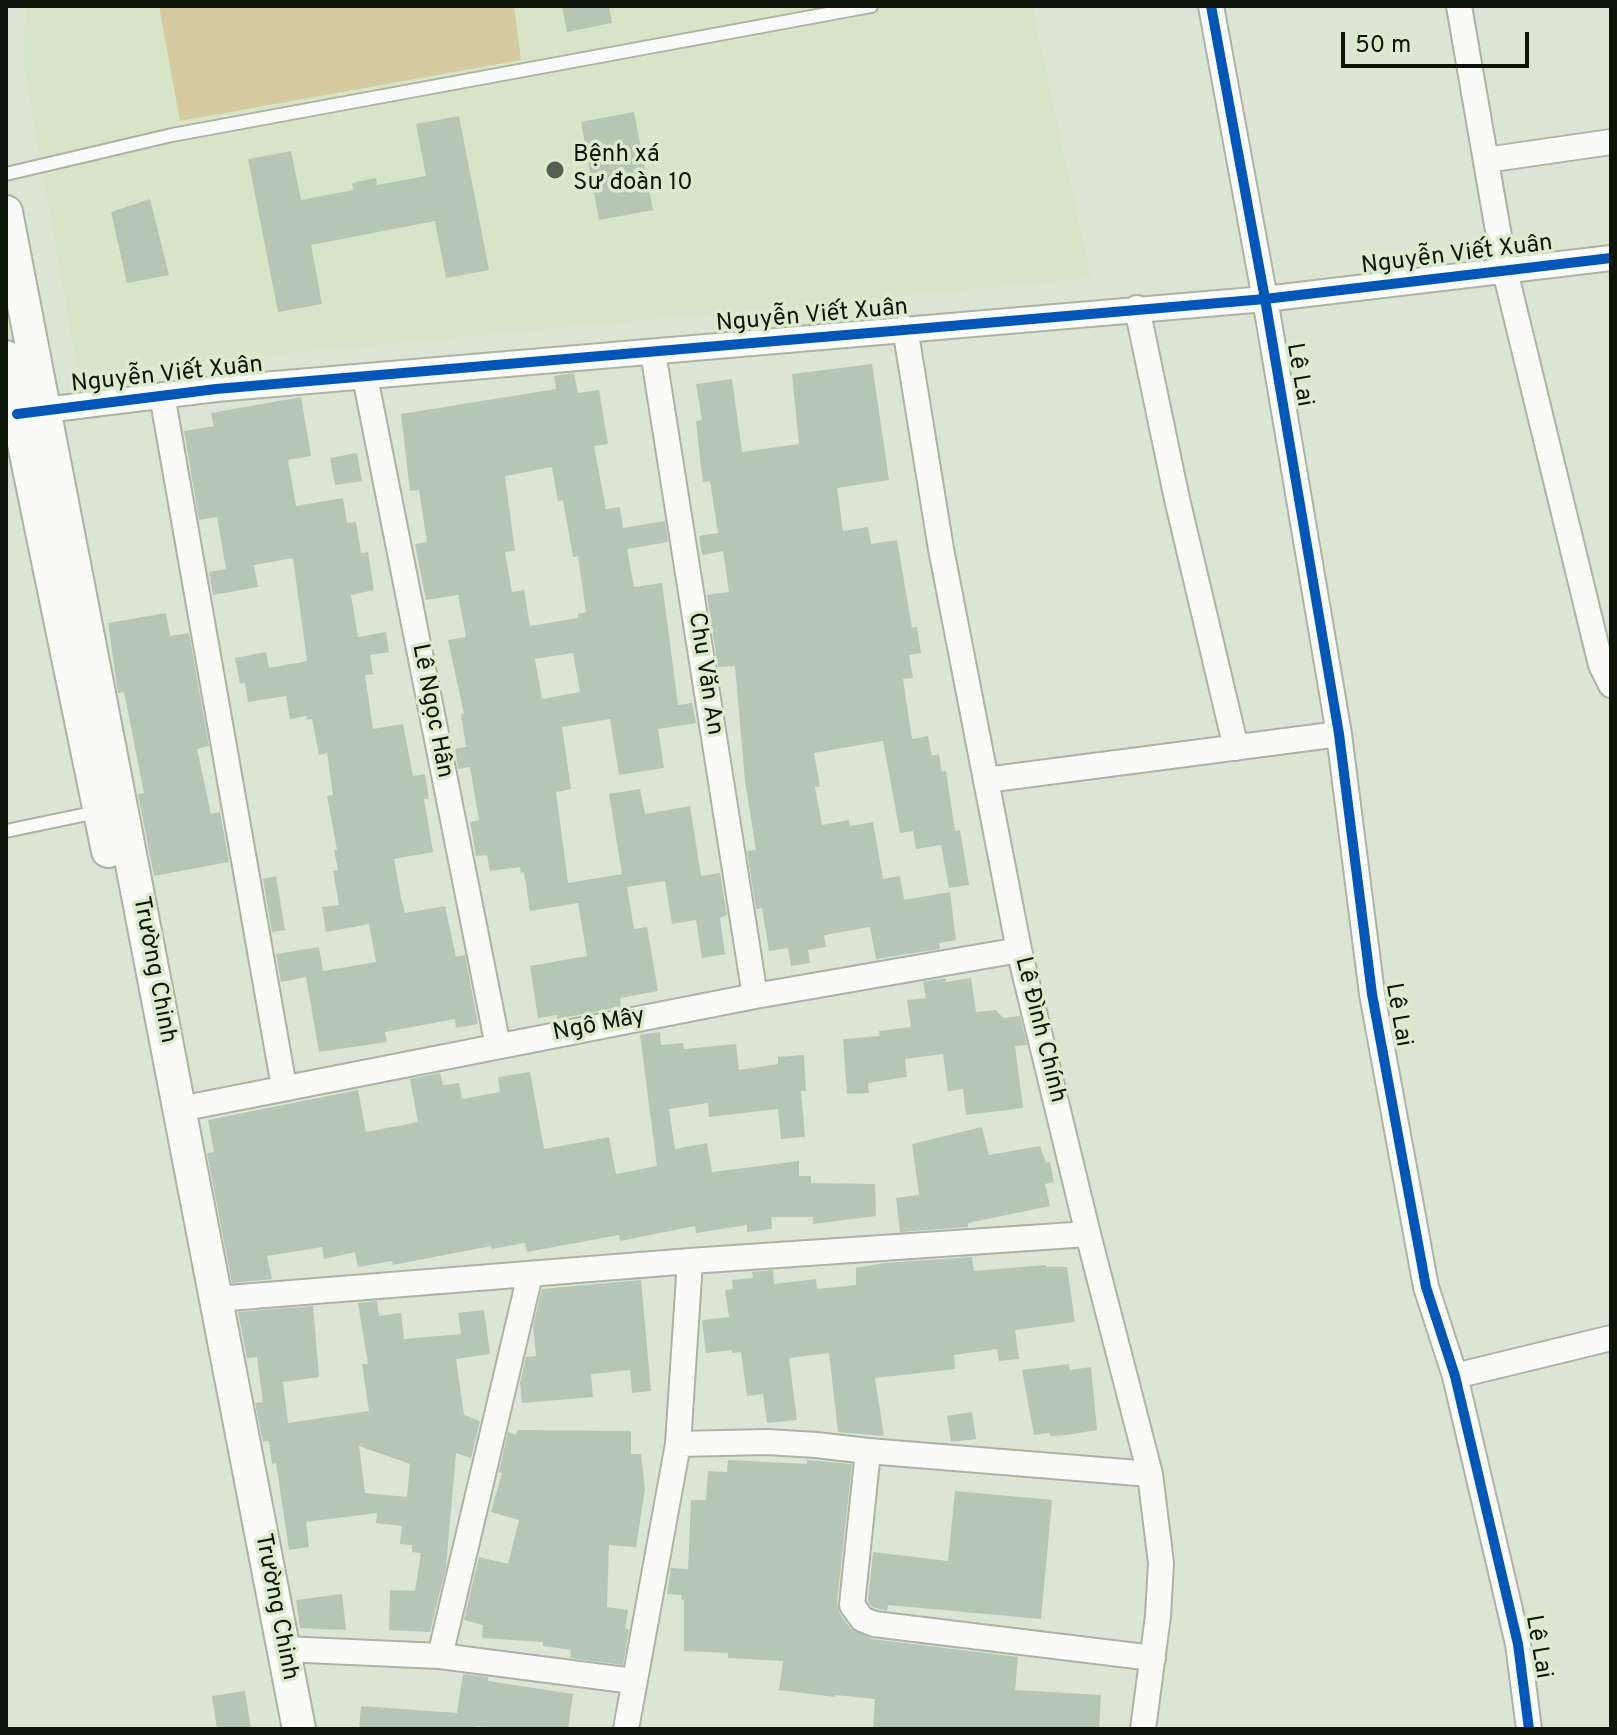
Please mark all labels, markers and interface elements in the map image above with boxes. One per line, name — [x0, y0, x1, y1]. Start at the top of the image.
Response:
scale bar — [1345, 16, 1533, 66]
text: 50 m — [1355, 31, 1411, 61]
place label: Bệnh xá Sư đoàn 10 — [573, 142, 693, 198]
marker: Bệnh xá Sư đoàn 10 — [544, 159, 566, 181]
street label: Nguyễn Viết Xuân — [1360, 230, 1554, 282]
street label: Nguyễn Viết Xuân — [715, 294, 909, 340]
street label: Lê Lai — [1278, 341, 1318, 409]
street label: Nguyễn Viết Xuân — [70, 352, 264, 400]
street label: Chu Văn An — [680, 611, 728, 737]
street label: Lê Ngọc Hân — [404, 641, 458, 781]
street label: Trường Chinh — [125, 894, 181, 1046]
street label: Lê Đình Chính — [1007, 954, 1071, 1106]
street label: Lê Lai — [1377, 981, 1417, 1049]
street label: Ngô Mây — [551, 1003, 647, 1049]
street label: Trường Chinh — [247, 1531, 303, 1683]
street label: Lê Lai — [1517, 1613, 1557, 1681]

